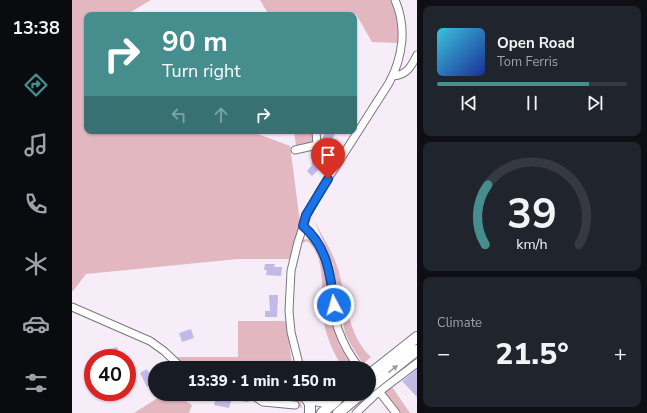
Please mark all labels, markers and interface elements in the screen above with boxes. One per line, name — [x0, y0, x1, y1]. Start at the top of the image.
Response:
text: 13:38 — [12, 16, 60, 40]
text: 90 m — [162, 23, 228, 61]
icon: right — [96, 28, 148, 80]
text: Open Road — [497, 33, 575, 53]
text: Tom Ferris — [497, 53, 558, 71]
text: Turn right — [162, 59, 241, 83]
icon: directions — [22, 71, 50, 99]
icon: previous — [458, 92, 480, 114]
icon: pause — [521, 92, 543, 114]
icon: next — [584, 92, 606, 114]
icon: left — [168, 104, 190, 126]
icon: ahead — [210, 104, 232, 126]
icon: right — [252, 104, 274, 126]
icon: music — [22, 131, 50, 159]
pin — [311, 138, 345, 179]
icon: arrive — [317, 144, 339, 166]
text: 39 — [507, 185, 557, 242]
icon: phone — [22, 190, 50, 218]
text: km/h — [516, 234, 548, 253]
icon: climate — [22, 250, 50, 278]
position arrow — [313, 284, 355, 326]
icon: car — [22, 310, 50, 338]
text: Climate — [437, 314, 482, 332]
text: 21.5° — [495, 334, 569, 375]
text: − — [437, 339, 450, 369]
text: + — [614, 339, 627, 369]
speed limit sign: 40 — [84, 349, 136, 401]
one-way arrow — [387, 364, 398, 373]
icon: filters — [22, 369, 50, 397]
text: 13:39 · 1 min · 150 m — [188, 371, 336, 391]

